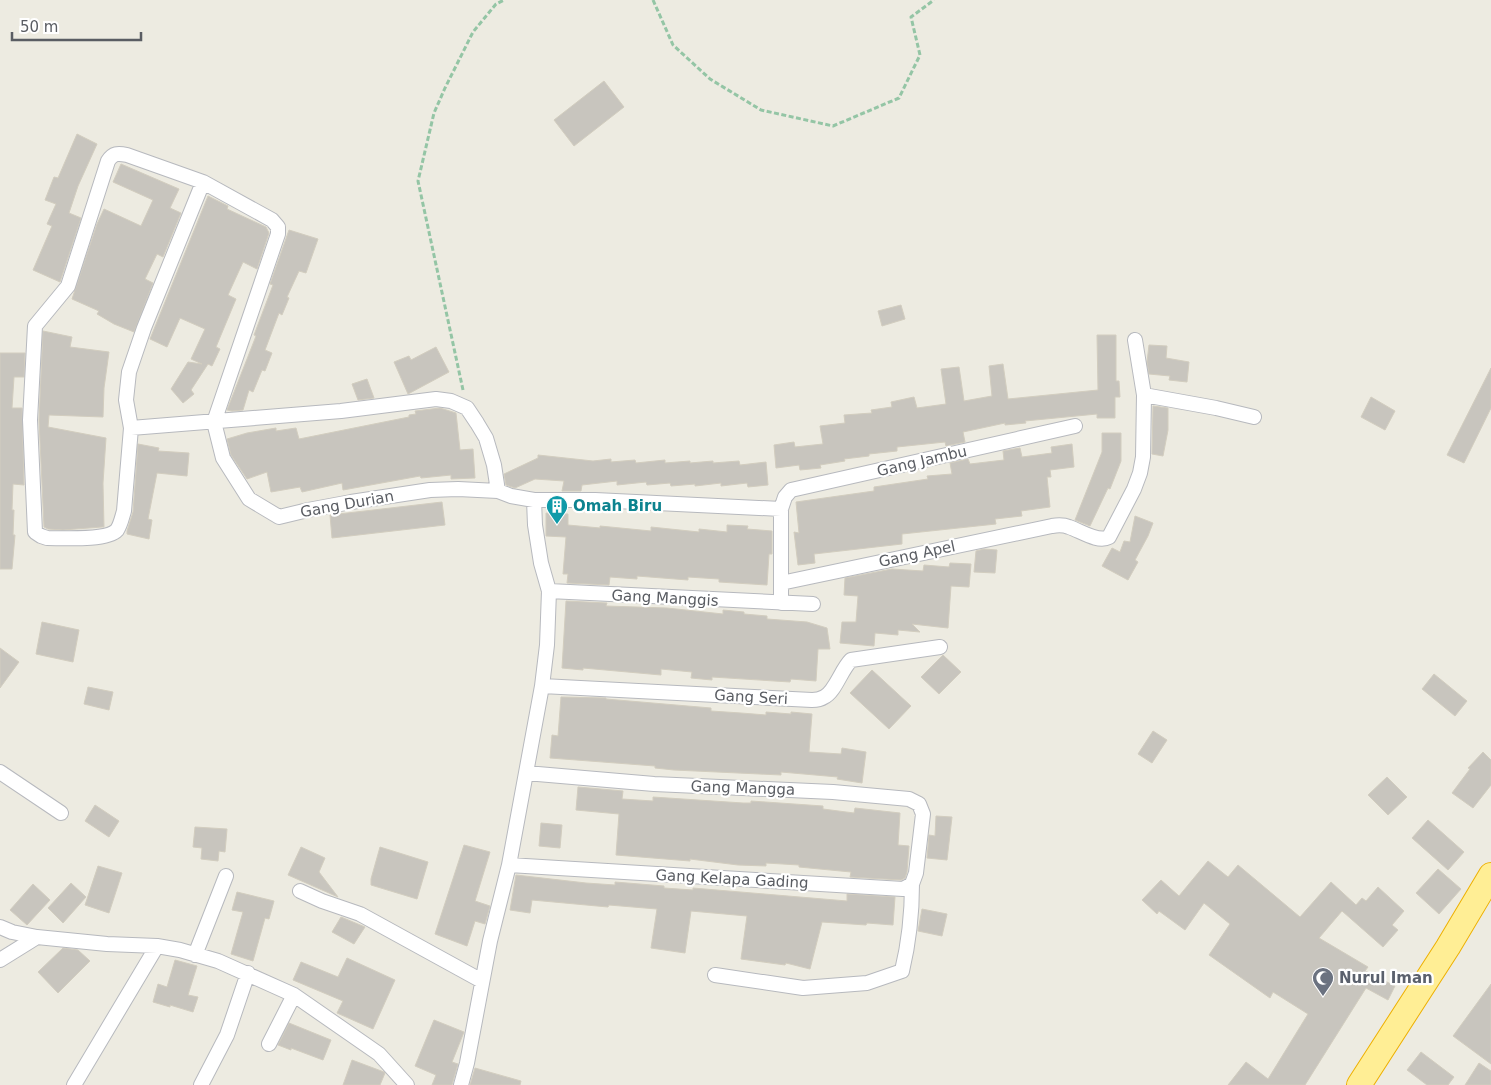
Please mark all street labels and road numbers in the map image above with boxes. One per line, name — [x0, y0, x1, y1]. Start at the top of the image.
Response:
street label: Gang Jambu — [875, 442, 969, 480]
street label: Gang Durian — [299, 487, 395, 521]
street label: Gang Apel — [877, 537, 957, 571]
street label: Gang Manggis — [611, 586, 719, 610]
street label: Gang Seri — [714, 686, 788, 708]
street label: Gang Mangga — [690, 777, 796, 799]
street label: Gang Kelapa Gading — [655, 866, 809, 892]

